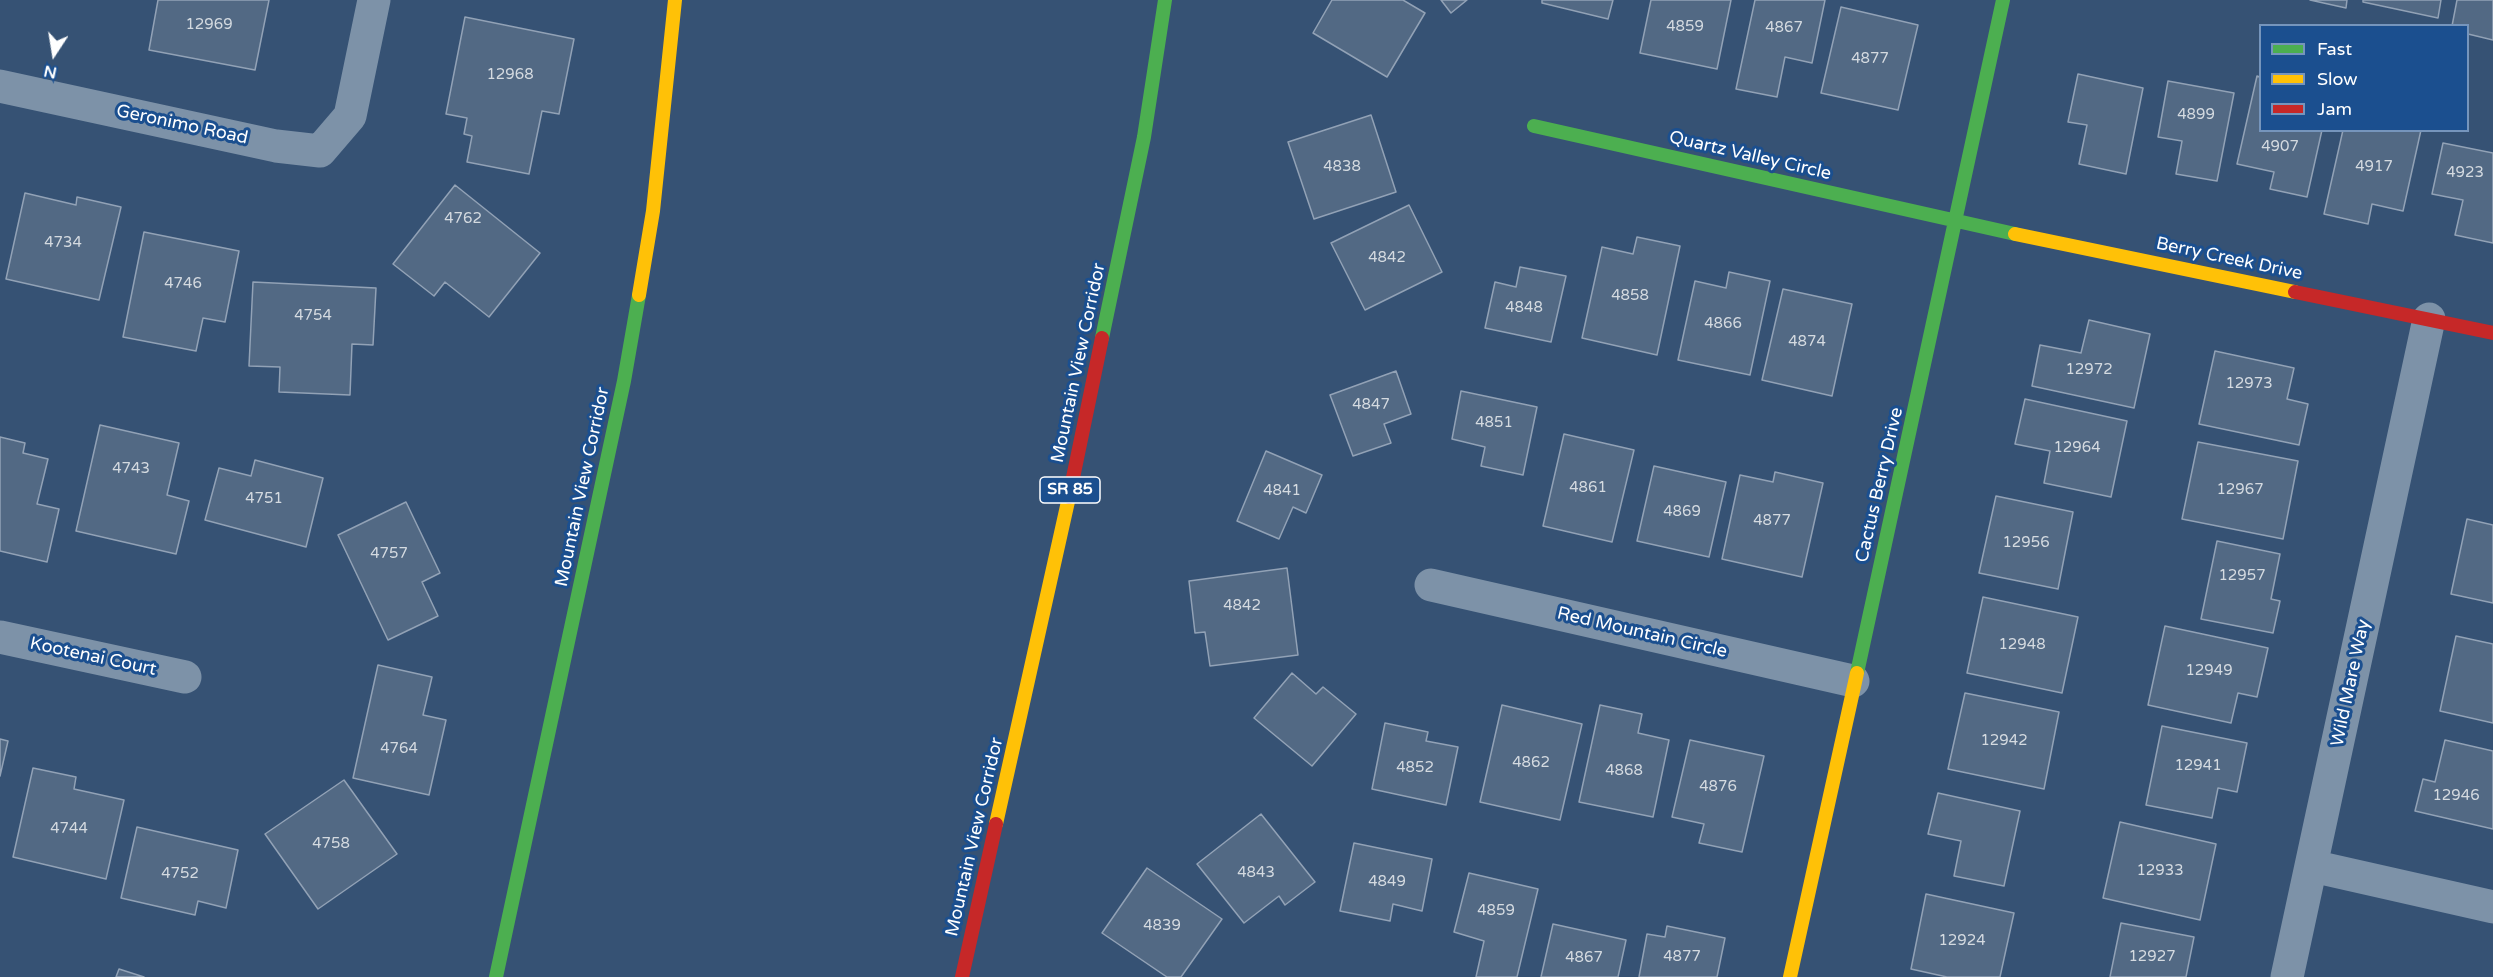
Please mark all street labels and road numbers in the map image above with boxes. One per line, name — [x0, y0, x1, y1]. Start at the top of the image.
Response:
street label: Geronimo Road — [114, 100, 250, 150]
street label: Quartz Valley Circle — [1667, 127, 1833, 185]
street label: Berry Creek Drive — [2154, 233, 2304, 285]
street label: Mountain View Corridor — [1047, 261, 1111, 465]
street label: Mountain View Corridor — [551, 385, 615, 589]
street label: Cactus Berry Drive — [1852, 405, 1908, 565]
road number: SR 85 — [1040, 477, 1100, 503]
street label: Red Mountain Circle — [1555, 603, 1729, 663]
street label: Wild Mare Way — [2327, 618, 2375, 748]
street label: Kootenai Court — [28, 633, 158, 681]
street label: Mountain View Corridor — [942, 735, 1008, 939]

